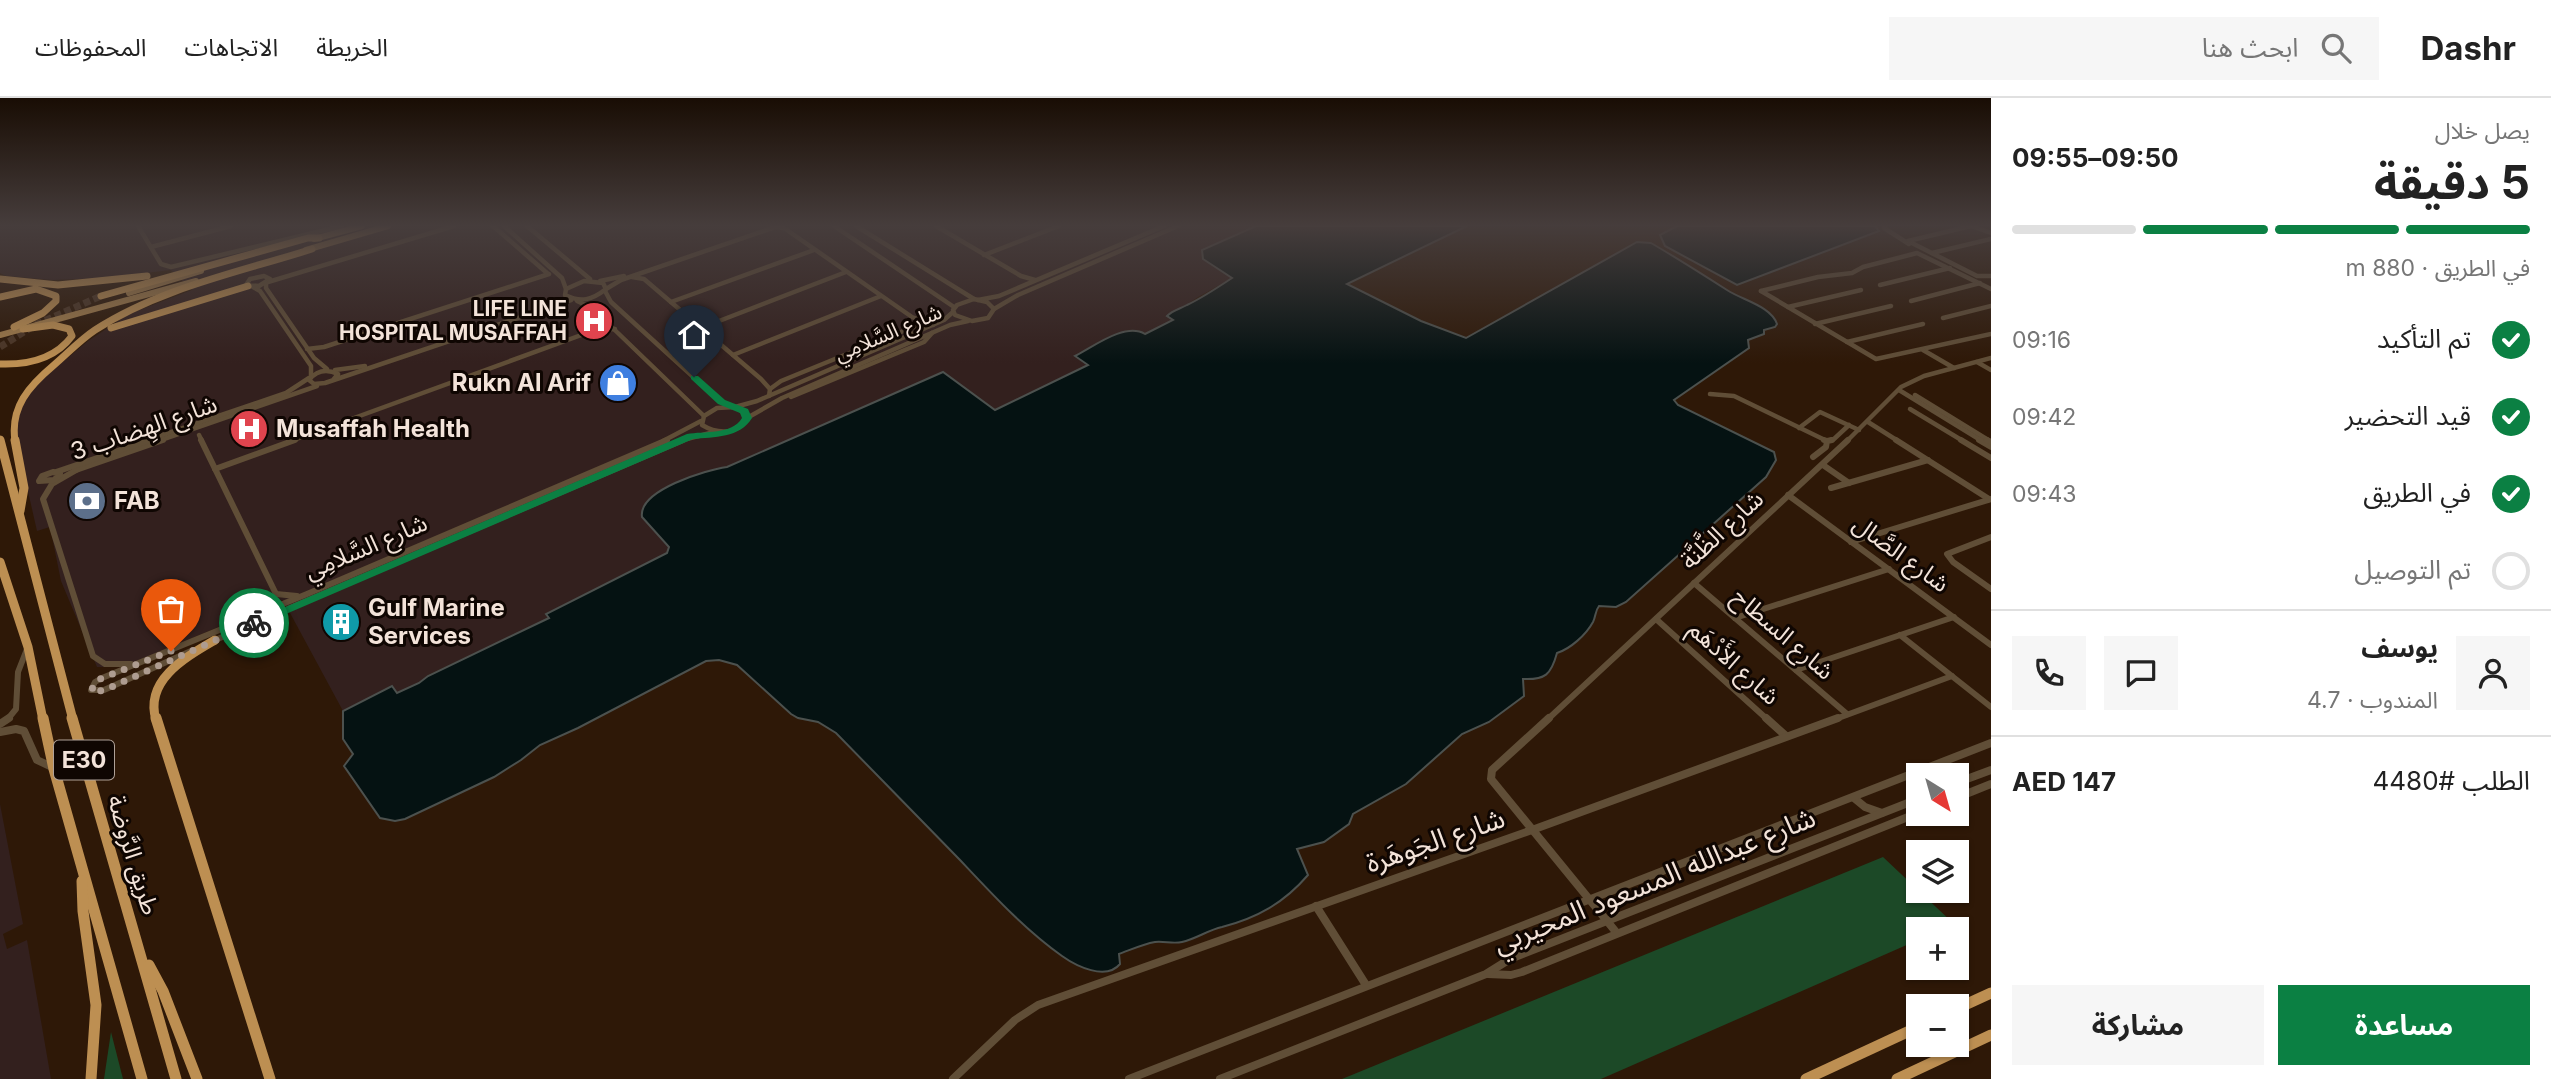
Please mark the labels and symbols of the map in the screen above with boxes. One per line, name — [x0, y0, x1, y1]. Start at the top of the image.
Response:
place label: LIFE LINE HOSPITAL MUSAFFAH — [339, 296, 567, 345]
street label: شارع السَّلامِي — [830, 299, 947, 370]
hospital icon: LIFE LINE HOSPITAL MUSAFFAH — [573, 300, 615, 342]
pin — [664, 305, 724, 377]
shop icon: Rukn Al Arif — [597, 362, 639, 404]
place label: Rukn Al Arif — [452, 368, 591, 397]
street label: شارع الهِضاب 3 — [67, 389, 222, 470]
hospital icon: Musaffah Health — [228, 408, 270, 450]
place label: Musaffah Health — [276, 414, 470, 443]
bank icon: FAB — [66, 480, 108, 522]
street label: شارع الظَّنَّة — [1673, 482, 1771, 577]
place label: FAB — [114, 486, 160, 515]
street label: شارع السَّلامِي — [300, 508, 433, 590]
street label: شارع الصَّال — [1846, 509, 1955, 601]
pin — [141, 579, 201, 651]
street label: شارع السطاح — [1725, 582, 1840, 688]
courier — [219, 588, 289, 658]
place label: Gulf Marine Services — [368, 593, 505, 650]
building icon: Gulf Marine Services — [320, 601, 362, 643]
street label: شارع الأَدْهَم — [1681, 613, 1787, 713]
road number: E30 — [54, 740, 114, 780]
north arrow — [1906, 763, 1969, 826]
street label: طريق الرَّوضة — [101, 791, 165, 919]
street label: شارع الجَوهَرة — [1361, 800, 1510, 883]
street label: شارع عبدالله المسعود المحيربي — [1488, 800, 1822, 964]

